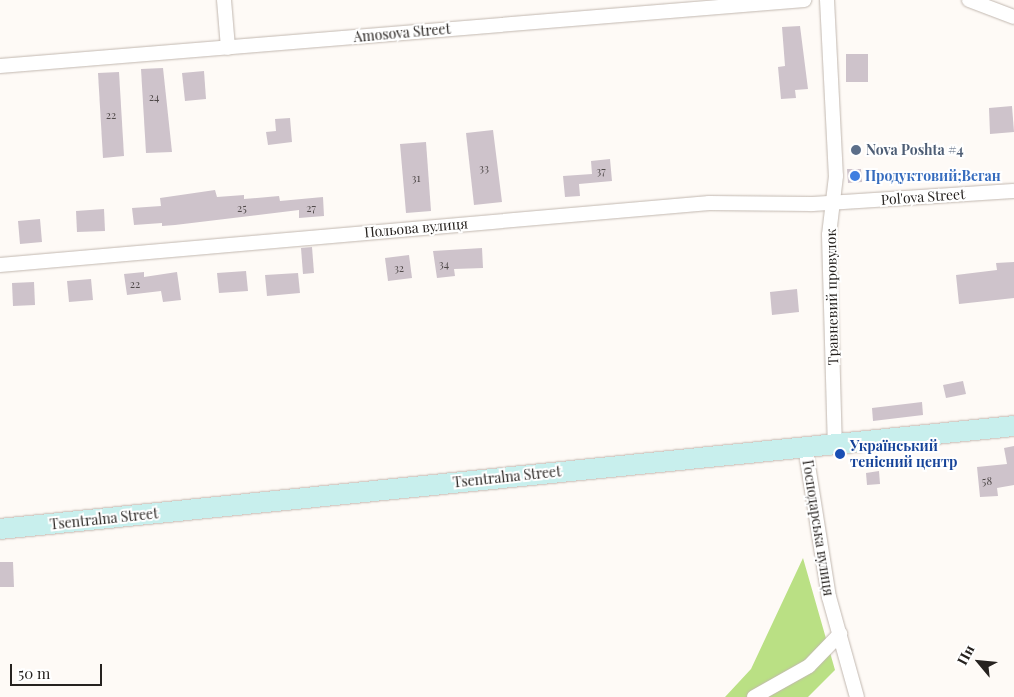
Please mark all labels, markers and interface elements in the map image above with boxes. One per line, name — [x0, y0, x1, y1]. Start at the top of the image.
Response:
street label: Amosova Street — [353, 20, 451, 46]
house number: 24 — [149, 90, 159, 104]
house number: 22 — [106, 108, 116, 122]
place label: Nova Poshta #4 — [866, 142, 964, 158]
marker: Nova Poshta #4 — [850, 144, 862, 156]
house number: 33 — [479, 161, 489, 175]
house number: 37 — [596, 164, 606, 178]
place label: Продуктовий;Веган — [865, 168, 1001, 184]
marker: Продуктовий;Веган — [849, 170, 861, 182]
house number: 31 — [411, 171, 421, 185]
street label: Pol'ova Street — [880, 186, 966, 208]
house number: 25 — [237, 201, 247, 215]
house number: 27 — [306, 201, 316, 215]
street label: Польова вулиця — [364, 215, 468, 241]
street label: Травневий провулок — [822, 229, 842, 365]
house number: 34 — [439, 257, 449, 271]
house number: 32 — [394, 261, 404, 275]
house number: 22 — [130, 277, 140, 291]
place label: Український тенісний центр — [850, 438, 958, 471]
marker: Український тенісний центр — [834, 448, 846, 460]
street label: Господарська вулиця — [799, 459, 837, 597]
street label: Tsentralna Street — [452, 463, 562, 491]
house number: 58 — [982, 474, 992, 488]
street label: Tsentralna Street — [49, 505, 159, 533]
north arrow — [954, 637, 1004, 687]
text: Пн — [952, 641, 978, 668]
scale bar — [12, 654, 105, 686]
text: 50 m — [18, 663, 50, 683]

